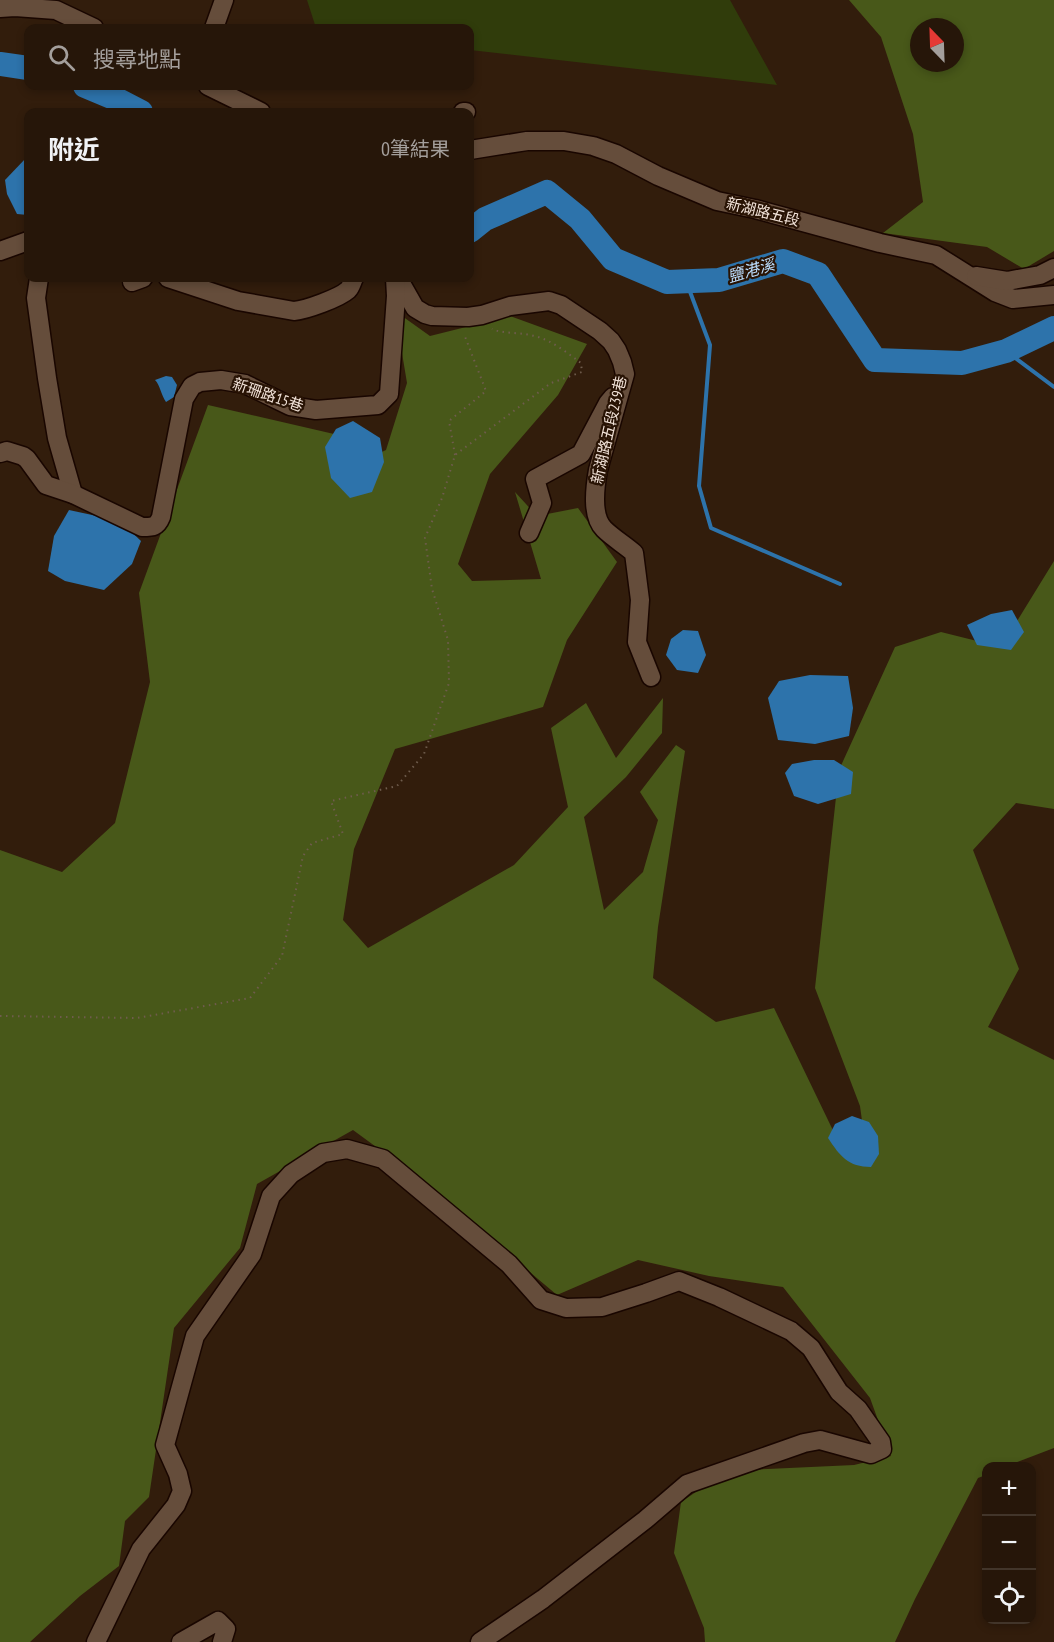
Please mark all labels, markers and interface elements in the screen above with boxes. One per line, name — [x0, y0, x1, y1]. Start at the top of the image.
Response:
north arrow — [910, 18, 964, 72]
search box — [24, 24, 474, 90]
icon: search — [45, 41, 78, 74]
text: 搜尋地點 — [93, 45, 181, 73]
text: 附近 — [48, 133, 100, 166]
text: 0筆結果 — [381, 136, 450, 162]
street label: 新湖路五段 — [724, 193, 802, 230]
water label: 鹽港溪 — [725, 253, 779, 286]
street label: 新珊路15巷 — [230, 374, 306, 415]
street label: 新湖路五段239巷 — [587, 374, 630, 486]
map controls — [982, 1462, 1036, 1624]
button: + — [982, 1462, 1036, 1516]
button: − — [982, 1516, 1036, 1570]
button: locate — [982, 1570, 1036, 1624]

